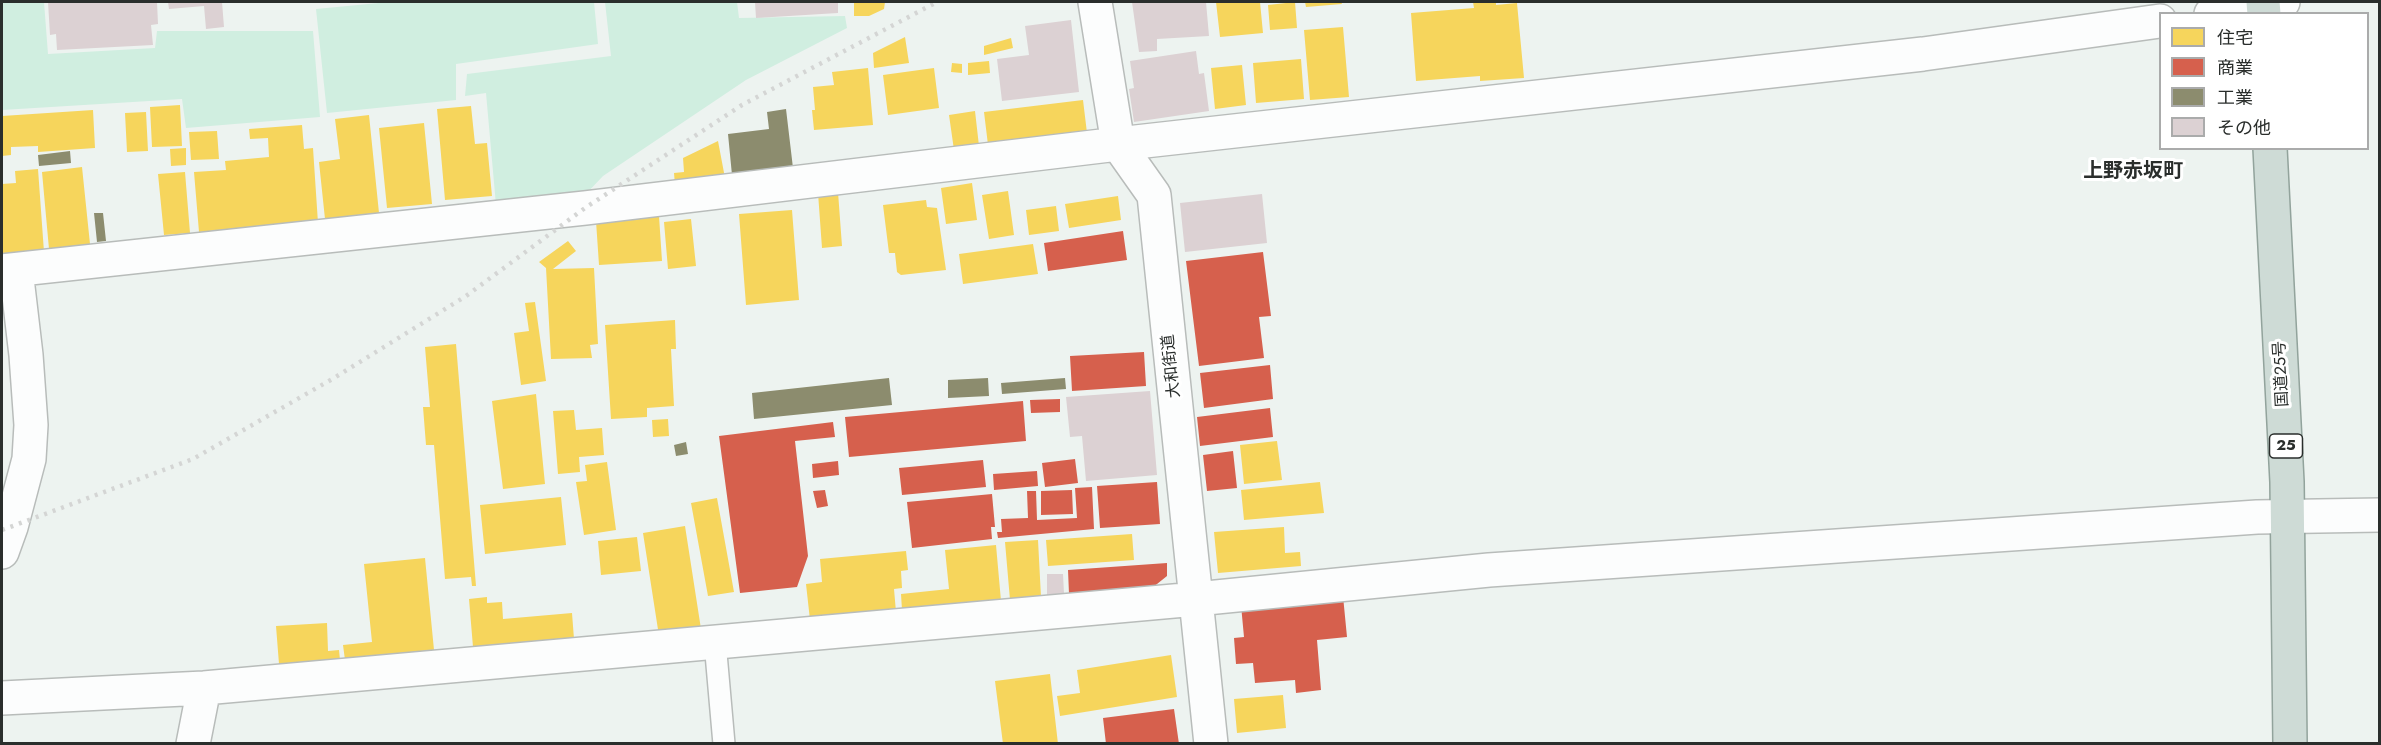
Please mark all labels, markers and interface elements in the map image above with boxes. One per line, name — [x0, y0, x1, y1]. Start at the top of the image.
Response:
legend — [2159, 12, 2369, 150]
text: 住宅 — [2217, 25, 2253, 51]
text: 商業 — [2217, 55, 2253, 81]
text: 工業 — [2217, 85, 2253, 111]
text: その他 — [2217, 115, 2271, 141]
district label: 上野赤坂町 — [2083, 160, 2183, 184]
street label: 大和街道 — [1159, 333, 1185, 399]
street label: 国道25号 — [2271, 340, 2293, 408]
road number: 25 — [2270, 434, 2302, 458]

